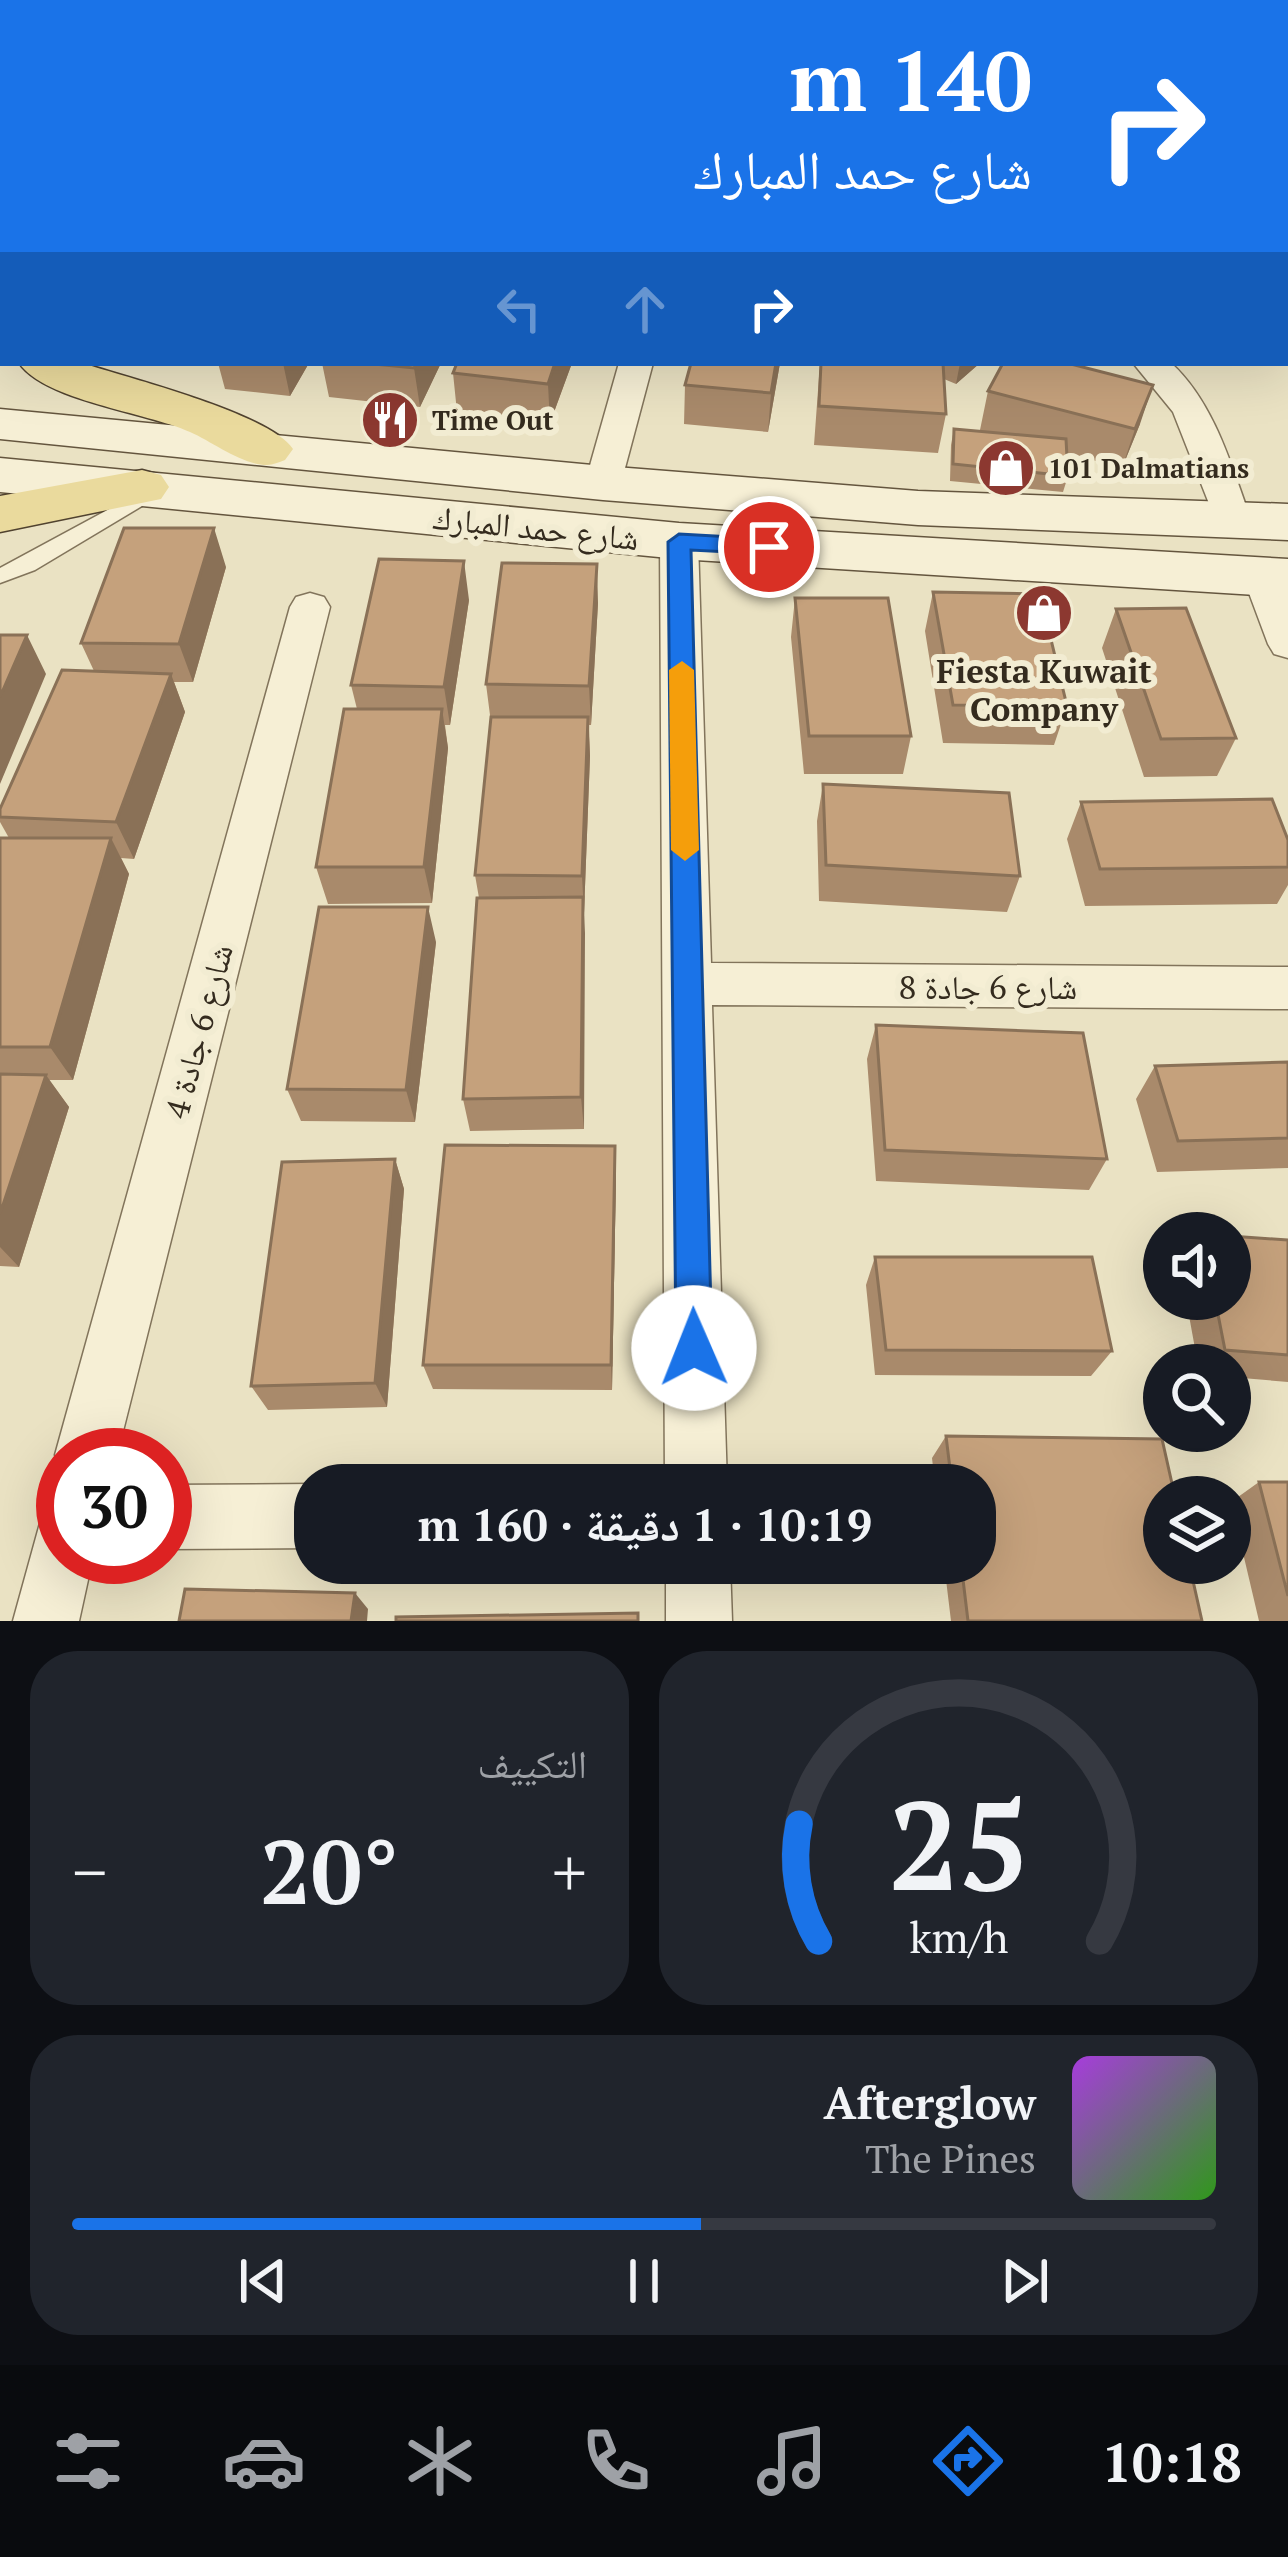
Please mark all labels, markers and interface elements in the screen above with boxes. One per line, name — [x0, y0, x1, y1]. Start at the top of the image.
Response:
text: 140 m — [789, 24, 1032, 135]
icon: right — [1074, 48, 1230, 204]
text: شارع حمد المبارك — [694, 133, 1032, 204]
icon: left — [486, 276, 552, 342]
icon: ahead — [612, 276, 678, 342]
icon: right — [738, 276, 804, 342]
restaurant icon: Time Out — [359, 389, 421, 451]
place label: Time Out — [432, 402, 554, 438]
shop icon: 101 Dalmatians — [975, 437, 1037, 499]
place label: 101 Dalmatians — [1048, 450, 1249, 486]
street label: شارع حمد المبارك — [431, 495, 641, 559]
pin — [718, 496, 820, 598]
icon: arrive — [736, 514, 802, 580]
shop icon: Fiesta Kuwait Company — [1013, 582, 1075, 644]
place label: Fiesta Kuwait Company — [936, 649, 1152, 730]
street label: شارع 6 جادة 4 — [154, 939, 242, 1123]
street label: شارع 6 جادة 8 — [899, 965, 1077, 1008]
map controls — [1143, 1212, 1251, 1584]
button: sound — [1143, 1212, 1251, 1320]
position arrow — [631, 1285, 757, 1411]
button: search — [1143, 1344, 1251, 1452]
speed limit sign: 30 — [36, 1428, 192, 1584]
button: layers — [1143, 1476, 1251, 1584]
text: 10:19 · 1 دقيقة · 160 m — [418, 1494, 872, 1554]
text: التكييف — [478, 1737, 587, 1789]
text: 25 — [888, 1760, 1029, 1926]
text: 20° — [260, 1810, 399, 1930]
text: − — [72, 1827, 107, 1915]
text: + — [552, 1827, 587, 1915]
text: km/h — [909, 1908, 1008, 1965]
text: Afterglow — [823, 2072, 1036, 2132]
text: The Pines — [865, 2132, 1036, 2184]
icon: previous — [230, 2248, 296, 2314]
icon: pause — [611, 2248, 677, 2314]
icon: next — [992, 2248, 1058, 2314]
icon: filters — [46, 2419, 130, 2503]
icon: car — [222, 2419, 306, 2503]
icon: climate — [398, 2419, 482, 2503]
icon: phone — [574, 2419, 658, 2503]
icon: music — [750, 2419, 834, 2503]
icon: directions — [926, 2419, 1010, 2503]
text: 10:18 — [1101, 2426, 1242, 2497]

